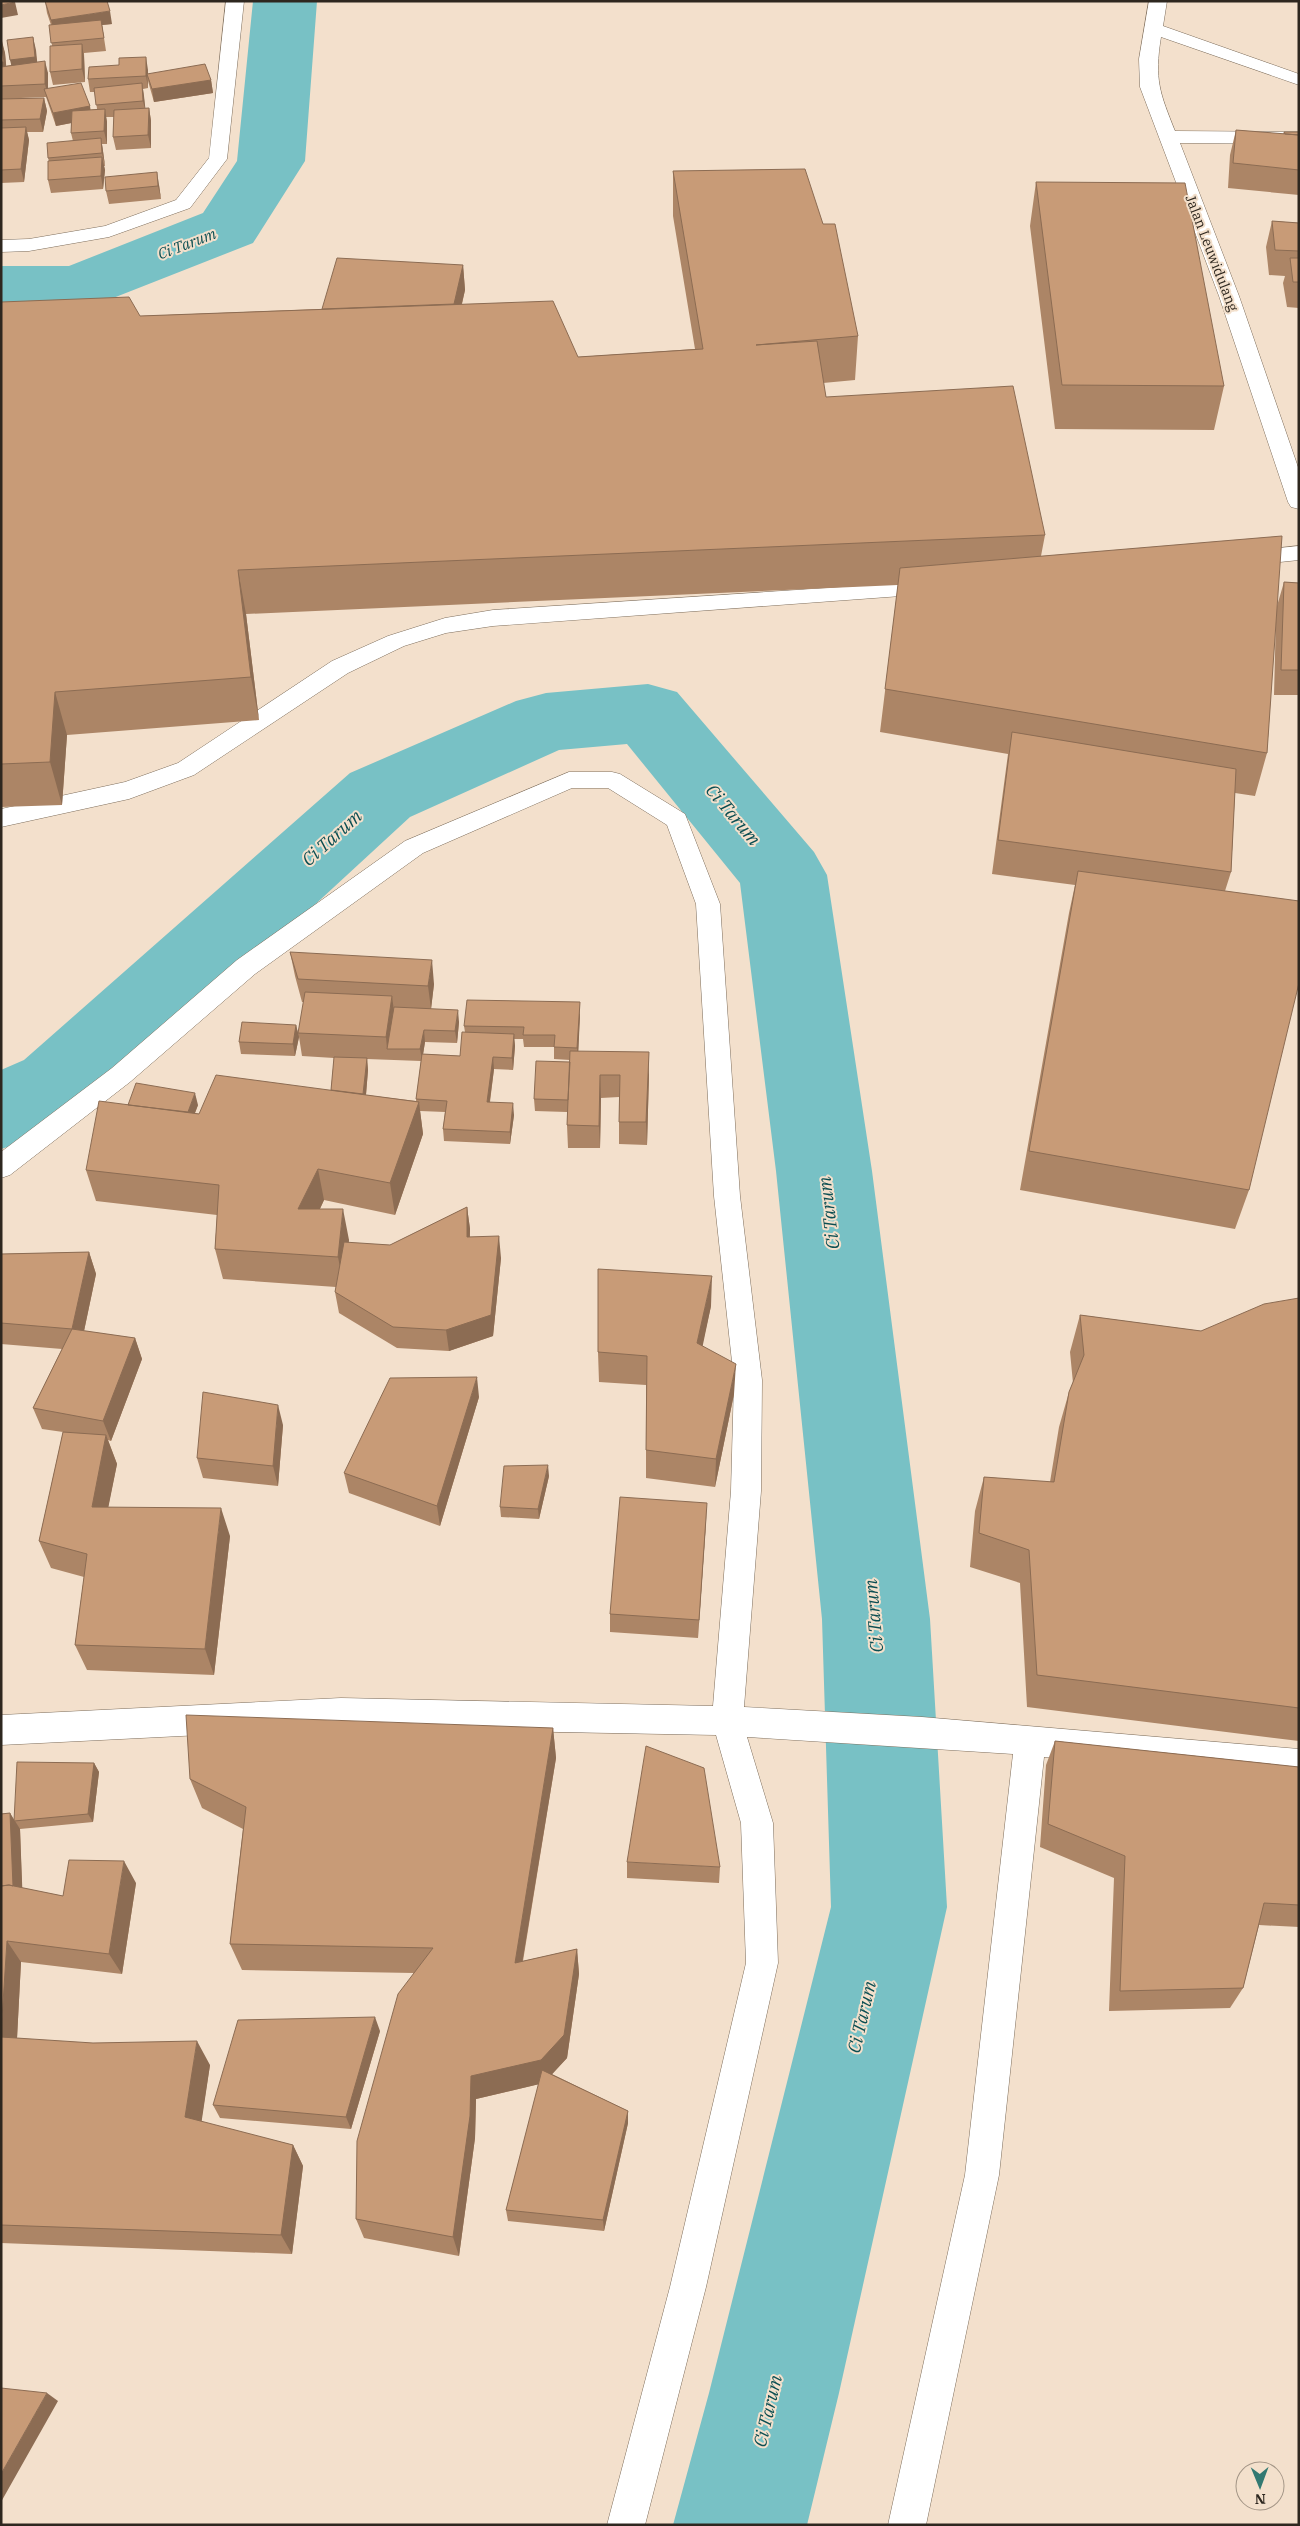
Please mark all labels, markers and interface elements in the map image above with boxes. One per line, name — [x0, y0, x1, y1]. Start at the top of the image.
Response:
street label: Jalan Leuwidulang — [1181, 192, 1243, 314]
water label: Ci Tarum — [155, 224, 219, 263]
water label: Ci Tarum — [701, 779, 766, 850]
water label: Ci Tarum — [297, 805, 367, 871]
water label: Ci Tarum — [813, 1175, 844, 1251]
water label: Ci Tarum — [859, 1579, 888, 1654]
water label: Ci Tarum — [842, 1979, 881, 2055]
water label: Ci Tarum — [748, 2373, 787, 2449]
north arrow — [1235, 2461, 1285, 2511]
text: N — [1255, 2490, 1266, 2508]

